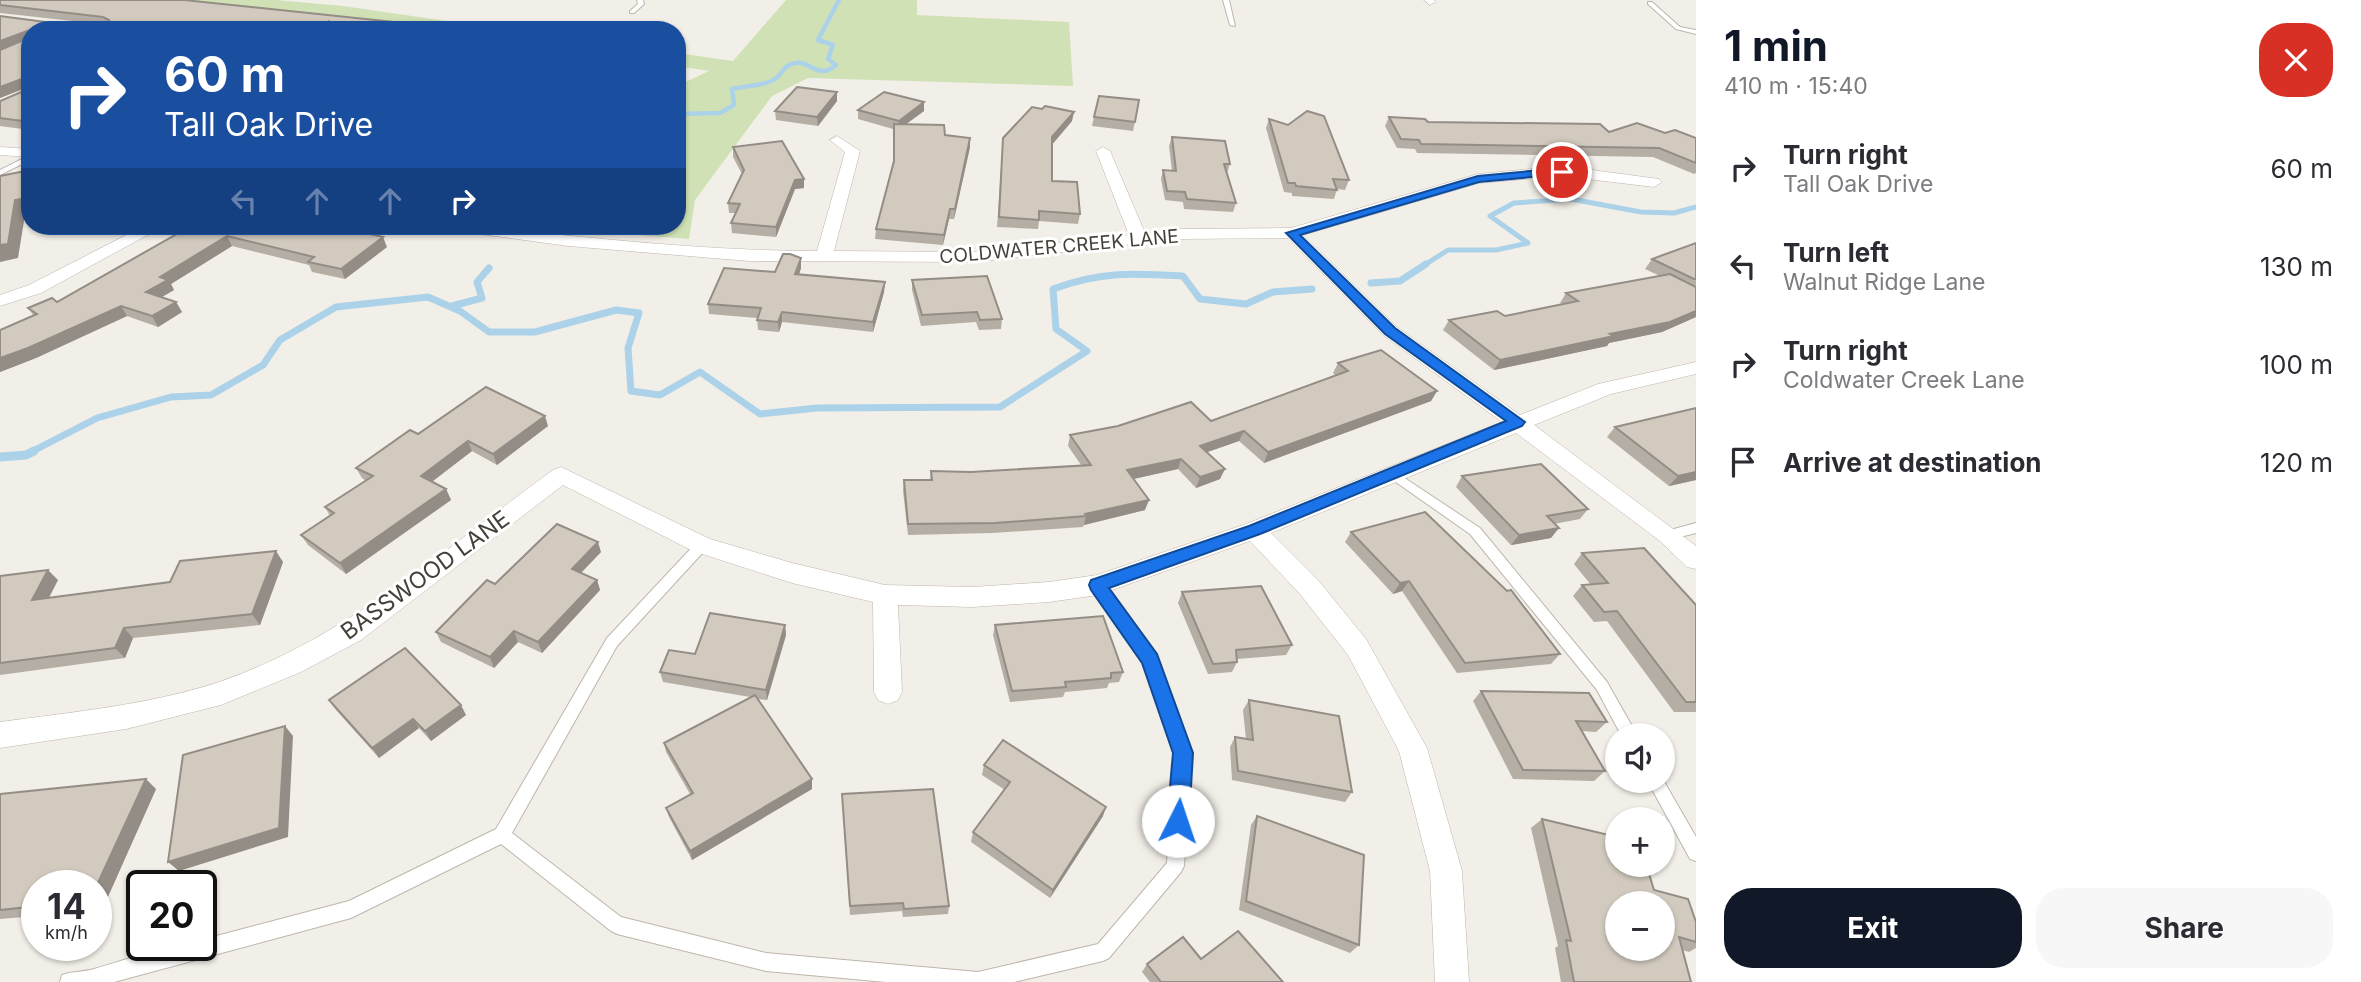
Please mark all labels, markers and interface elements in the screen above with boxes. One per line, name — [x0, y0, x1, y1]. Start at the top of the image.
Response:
text: 1 min — [1724, 20, 1828, 71]
button: close — [2259, 23, 2333, 97]
text: 60 m — [164, 45, 285, 104]
icon: right — [49, 49, 140, 140]
text: 410 m · 15:40 — [1724, 72, 1868, 100]
text: Tall Oak Drive — [164, 105, 373, 144]
text: Turn right — [1783, 139, 1908, 170]
pin — [1532, 142, 1592, 202]
icon: right — [1724, 149, 1762, 187]
icon: arrive — [1543, 153, 1581, 191]
text: 60 m — [2270, 153, 2333, 184]
text: Tall Oak Drive — [1783, 170, 1933, 198]
icon: left — [225, 182, 263, 220]
icon: ahead — [298, 182, 336, 220]
icon: ahead — [371, 182, 409, 220]
icon: right — [444, 182, 482, 220]
street label: COLDWATER CREEK LANE — [939, 225, 1180, 268]
text: Turn left — [1783, 237, 1889, 268]
icon: left — [1724, 247, 1762, 285]
text: 130 m — [2260, 251, 2333, 282]
text: Walnut Ridge Lane — [1783, 268, 1986, 296]
text: Turn right — [1783, 335, 1908, 366]
icon: right — [1724, 345, 1762, 383]
text: 100 m — [2260, 349, 2333, 380]
text: Coldwater Creek Lane — [1783, 366, 2025, 394]
icon: arrive — [1724, 443, 1762, 481]
text: Arrive at destination — [1783, 447, 2042, 478]
text: 120 m — [2260, 447, 2333, 478]
street label: BASSWOOD LANE — [335, 504, 515, 646]
map controls — [1605, 723, 1675, 961]
button: sound — [1605, 723, 1675, 793]
position arrow — [1141, 784, 1215, 858]
button: + — [1605, 807, 1675, 877]
speed limit sign: 20 — [126, 870, 217, 961]
text: 14 — [47, 885, 86, 927]
button: Exit — [1724, 888, 2022, 968]
button: Share — [2036, 888, 2333, 968]
button: − — [1605, 891, 1675, 961]
text: km/h — [45, 922, 88, 943]

